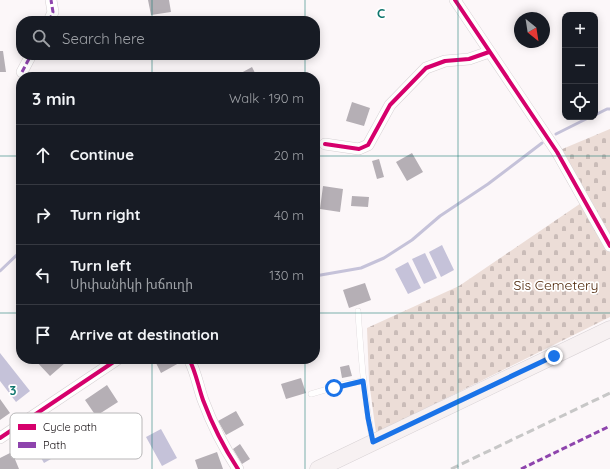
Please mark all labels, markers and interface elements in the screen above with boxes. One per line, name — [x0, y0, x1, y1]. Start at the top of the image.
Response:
text: C — [377, 5, 385, 21]
north arrow — [514, 12, 550, 48]
map controls — [562, 12, 598, 120]
button: + — [562, 12, 598, 48]
search box — [16, 16, 320, 60]
icon: search — [30, 27, 52, 49]
text: Search here — [62, 29, 145, 48]
button: − — [562, 48, 598, 84]
button: locate — [562, 84, 598, 120]
text: 3 min — [32, 88, 76, 109]
text: Walk · 190 m — [229, 90, 304, 106]
icon: ahead — [32, 144, 54, 166]
text: Continue — [70, 145, 134, 164]
text: 20 m — [274, 147, 304, 163]
icon: right — [32, 204, 54, 226]
text: Turn right — [70, 205, 141, 224]
text: 40 m — [274, 207, 304, 223]
text: Turn left — [70, 256, 132, 275]
icon: left — [32, 264, 54, 286]
text: 130 m — [269, 267, 304, 283]
text: Սիփանիկի խճուղի — [70, 276, 193, 292]
park label: Sis Cemetery — [514, 276, 598, 294]
icon: arrive — [32, 324, 54, 346]
text: Arrive at destination — [70, 325, 219, 344]
route end — [545, 347, 563, 365]
route start — [325, 379, 343, 397]
text: 3 — [10, 382, 17, 398]
legend — [10, 413, 142, 459]
text: Cycle path — [43, 420, 97, 434]
text: Path — [43, 438, 66, 452]

